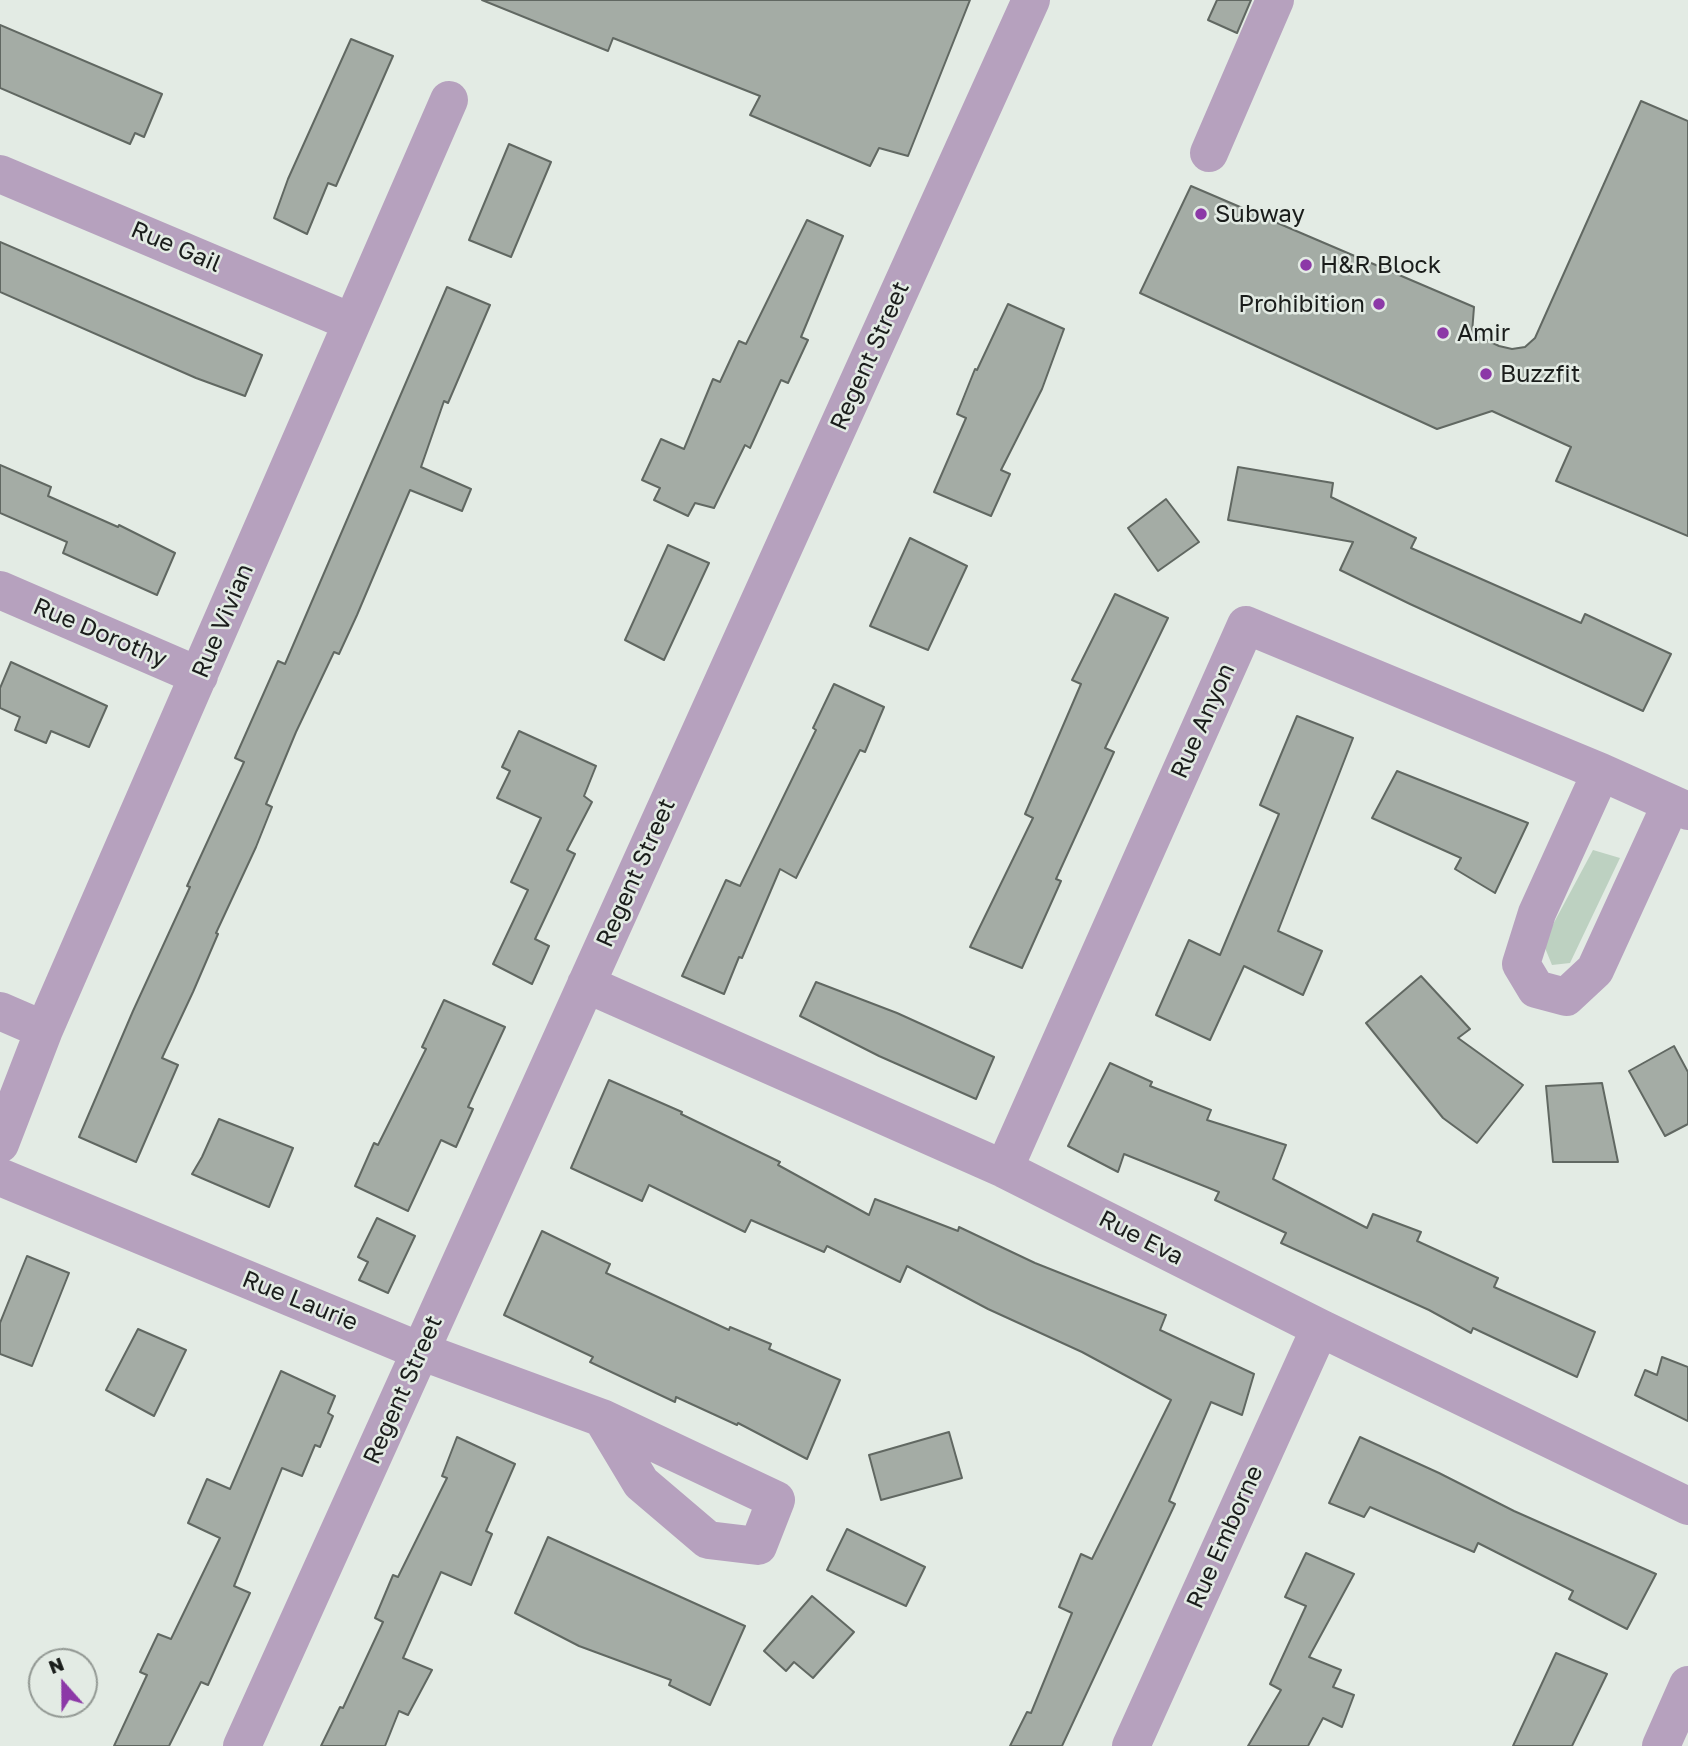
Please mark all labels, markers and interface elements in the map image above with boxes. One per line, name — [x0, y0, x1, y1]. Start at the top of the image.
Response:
place label: Subway — [1215, 200, 1305, 228]
marker: Subway — [1193, 206, 1209, 222]
street label: Rue Gail — [127, 215, 225, 279]
place label: H&R Block — [1320, 251, 1441, 279]
marker: H&R Block — [1298, 257, 1314, 273]
street label: Regent Street — [824, 277, 916, 435]
place label: Prohibition — [1238, 290, 1365, 318]
marker: Prohibition — [1371, 296, 1387, 312]
place label: Amir — [1457, 319, 1510, 347]
marker: Amir — [1435, 325, 1451, 341]
place label: Buzzfit — [1500, 360, 1580, 388]
marker: Buzzfit — [1478, 366, 1494, 382]
street label: Rue Vivian — [186, 560, 260, 682]
street label: Rue Dorothy — [29, 592, 171, 674]
street label: Rue Anyon — [1165, 659, 1241, 783]
street label: Regent Street — [590, 794, 682, 952]
street label: Rue Eva — [1094, 1205, 1188, 1271]
street label: Rue Laurie — [238, 1265, 362, 1337]
street label: Regent Street — [357, 1311, 449, 1469]
street label: Rue Emborne — [1181, 1461, 1269, 1613]
north arrow — [28, 1648, 98, 1718]
text: N — [45, 1651, 67, 1678]

